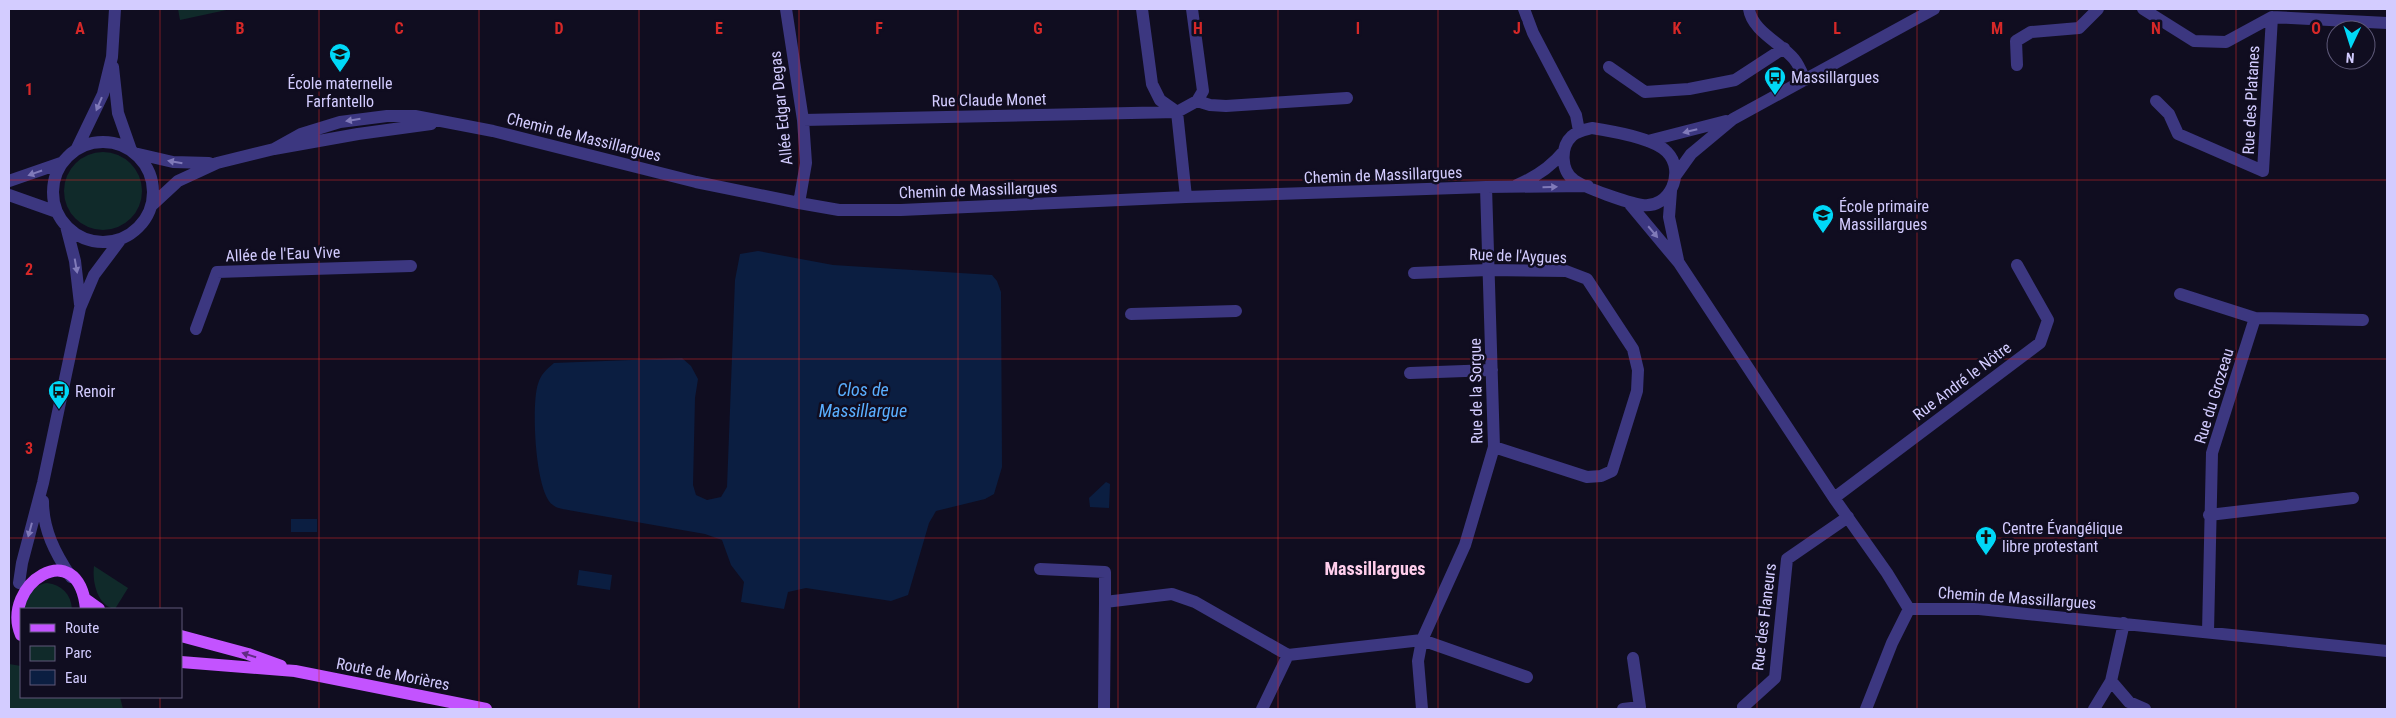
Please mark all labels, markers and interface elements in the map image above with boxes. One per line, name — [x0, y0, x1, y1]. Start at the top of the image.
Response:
text: A — [75, 19, 85, 38]
text: B — [236, 19, 245, 38]
text: C — [394, 19, 404, 38]
text: D — [554, 19, 564, 38]
text: E — [715, 19, 723, 38]
text: F — [875, 19, 883, 38]
text: G — [1033, 19, 1043, 38]
text: H — [1193, 19, 1203, 38]
text: I — [1356, 19, 1360, 38]
text: J — [1513, 19, 1521, 38]
text: K — [1673, 19, 1682, 38]
text: L — [1833, 19, 1841, 38]
text: M — [1991, 19, 2003, 38]
text: N — [2151, 19, 2161, 38]
text: O — [2311, 19, 2321, 38]
north arrow — [2326, 20, 2376, 70]
school or university icon: École maternelle Farfantello — [328, 42, 352, 73]
street label: Rue des Platanes — [2239, 45, 2263, 155]
street label: Allée Edgar Degas — [766, 50, 796, 166]
text: N — [2345, 50, 2355, 66]
bus stop icon: Massillargues — [1763, 65, 1787, 96]
place label: Massillargues — [1791, 68, 1879, 87]
place label: École maternelle Farfantello — [288, 74, 392, 111]
text: 1 — [25, 80, 33, 99]
street label: Rue Claude Monet — [931, 89, 1047, 110]
one-way arrow — [95, 97, 103, 112]
street label: Chemin de Massillargues — [505, 109, 663, 165]
one-way arrow — [345, 116, 361, 124]
one-way arrow — [1683, 127, 1698, 135]
one-way arrow — [167, 157, 183, 165]
street label: Chemin de Massillargues — [1303, 163, 1463, 187]
one-way arrow — [27, 169, 42, 177]
street label: Chemin de Massillargues — [898, 178, 1058, 202]
one-way arrow — [1543, 183, 1559, 191]
place label: École primaire Massillargues — [1839, 197, 1929, 234]
school or university icon: École primaire Massillargues — [1811, 203, 1835, 234]
one-way arrow — [1648, 226, 1659, 239]
street label: Allée de l'Eau Vive — [225, 243, 341, 265]
street label: Rue de l'Aygues — [1469, 245, 1567, 267]
one-way arrow — [72, 259, 80, 275]
text: 2 — [25, 260, 33, 279]
street label: Rue de la Sorgue — [1466, 338, 1486, 444]
street label: Rue André le Nôtre — [1909, 338, 2015, 424]
street label: Rue du Grozeau — [2190, 346, 2238, 446]
bus stop icon: Renoir — [47, 379, 71, 410]
water label: Clos de Massillargue — [819, 379, 907, 421]
place label: Renoir — [75, 382, 115, 401]
text: 3 — [25, 439, 33, 458]
place label: Centre Évangélique libre protestant — [2002, 519, 2123, 556]
one-way arrow — [26, 523, 34, 538]
church icon: Centre Évangélique libre protestant — [1974, 525, 1998, 556]
district label: Massillargues — [1324, 558, 1426, 579]
street label: Rue des Flaneurs — [1748, 562, 1780, 672]
street label: Chemin de Massillargues — [1937, 583, 2097, 613]
legend — [20, 608, 182, 698]
text: Route — [65, 619, 99, 637]
text: Parc — [65, 644, 92, 662]
one-way arrow — [241, 651, 256, 658]
street label: Route de Morières — [335, 654, 451, 694]
text: Eau — [65, 669, 87, 687]

